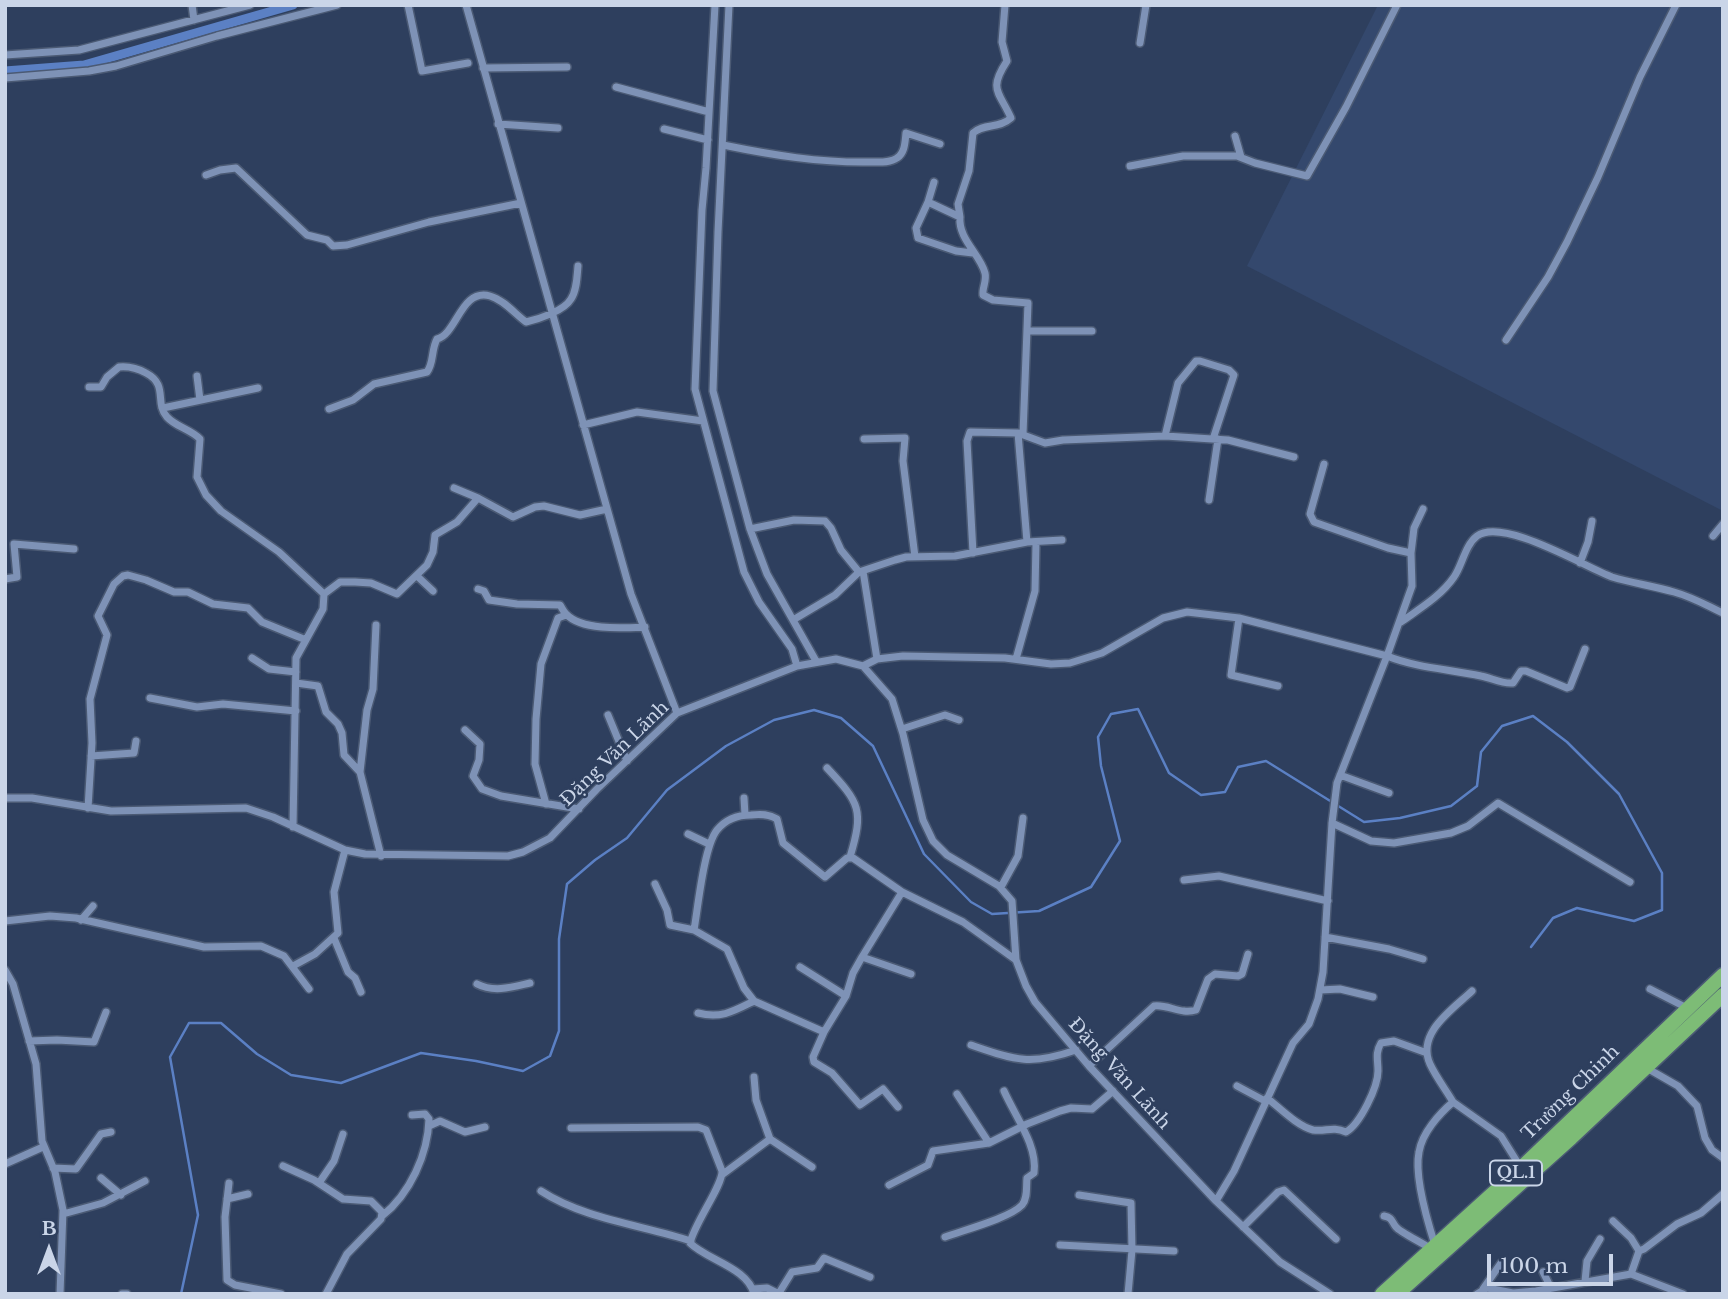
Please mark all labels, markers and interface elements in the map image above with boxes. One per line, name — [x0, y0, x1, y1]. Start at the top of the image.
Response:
street label: Đặng Văn Lãnh — [556, 697, 674, 811]
street label: Đặng Văn Lãnh — [1063, 1014, 1175, 1134]
street label: Trường Chinh — [1518, 1041, 1624, 1145]
road number: QL.1 — [1490, 1161, 1542, 1186]
north arrow — [14, 1215, 84, 1285]
text: B — [41, 1217, 57, 1240]
scale bar — [1490, 1240, 1616, 1284]
text: 100 m — [1500, 1253, 1568, 1279]

